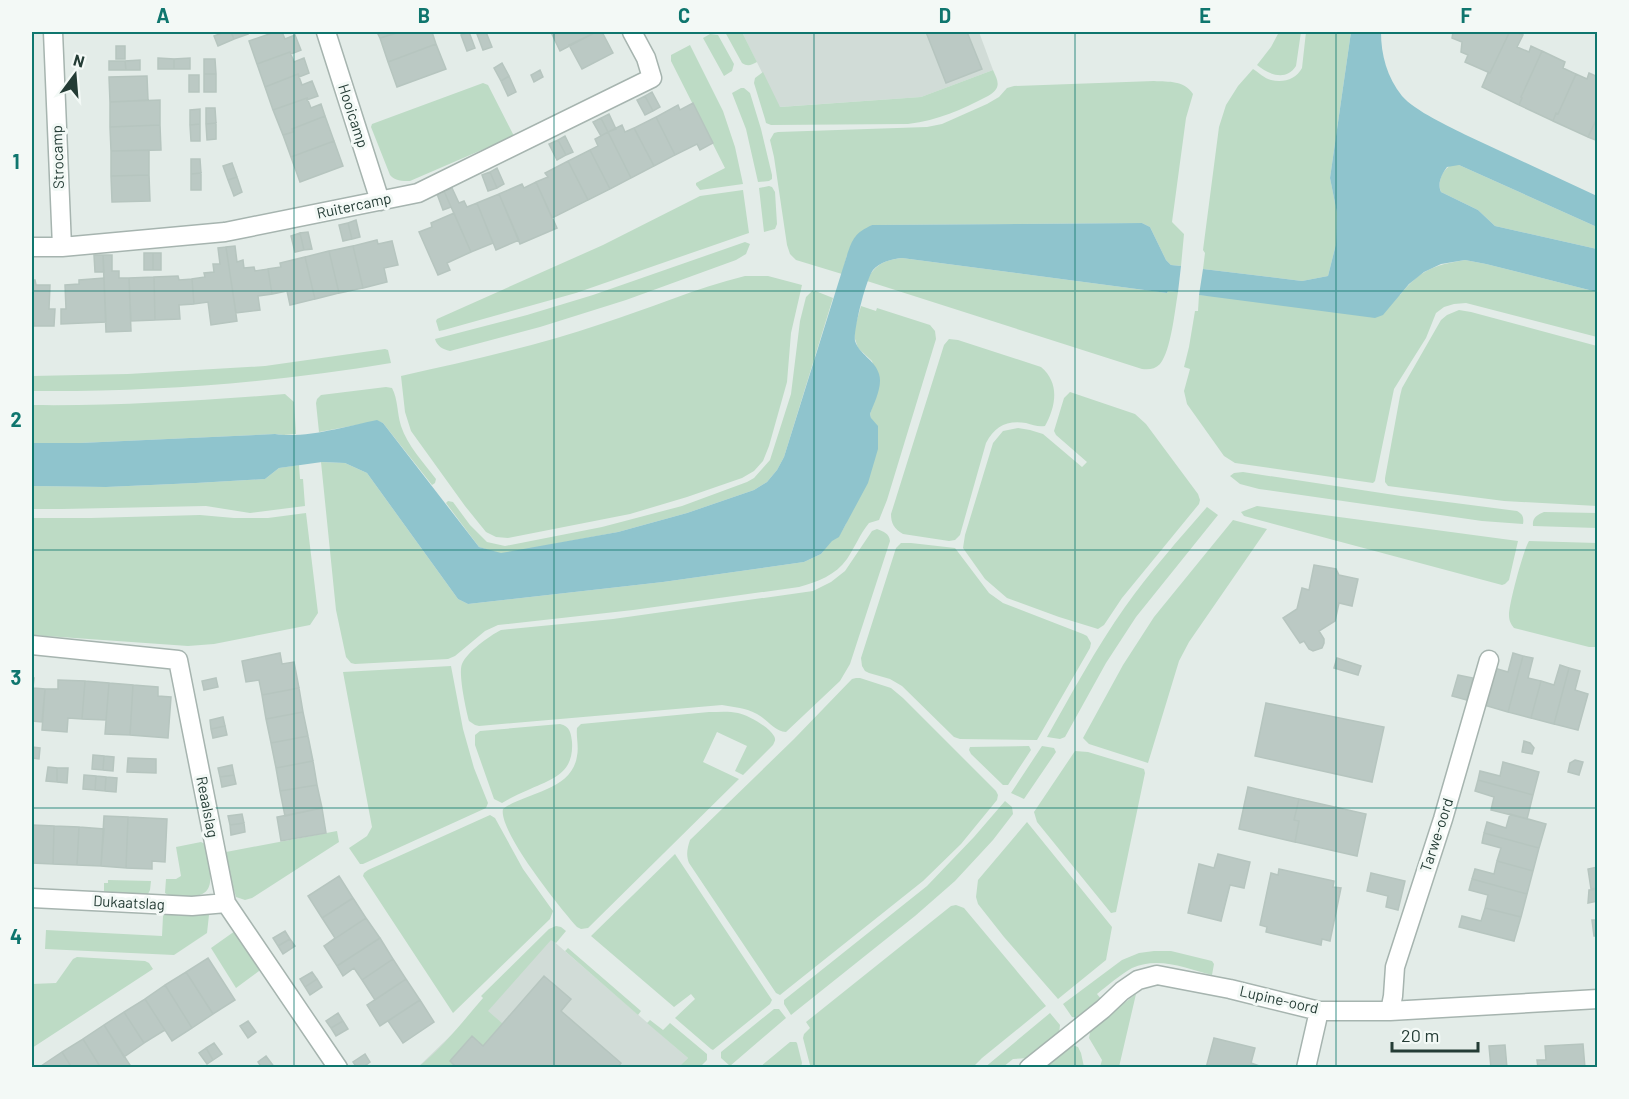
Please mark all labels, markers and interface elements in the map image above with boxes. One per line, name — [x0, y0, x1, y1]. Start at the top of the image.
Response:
text: A — [156, 3, 170, 27]
text: B — [418, 3, 430, 27]
text: C — [678, 3, 690, 27]
text: D — [939, 3, 951, 27]
text: E — [1199, 3, 1211, 27]
text: F — [1460, 3, 1472, 27]
north arrow — [45, 45, 105, 105]
text: N — [72, 50, 87, 71]
street label: Hooicamp — [335, 81, 373, 150]
street label: Strocamp — [47, 125, 67, 189]
text: 1 — [12, 149, 20, 173]
street label: Ruitercamp — [315, 188, 393, 222]
text: 2 — [10, 407, 22, 431]
text: 3 — [11, 665, 21, 689]
street label: Reaalslag — [193, 775, 223, 839]
street label: Tarwe-oord — [1416, 796, 1456, 874]
street label: Dukaatslag — [93, 891, 165, 913]
text: 4 — [10, 924, 22, 948]
street label: Lupine-oord — [1238, 981, 1320, 1017]
scale bar — [1392, 1015, 1478, 1053]
text: 20 m — [1401, 1024, 1439, 1046]

